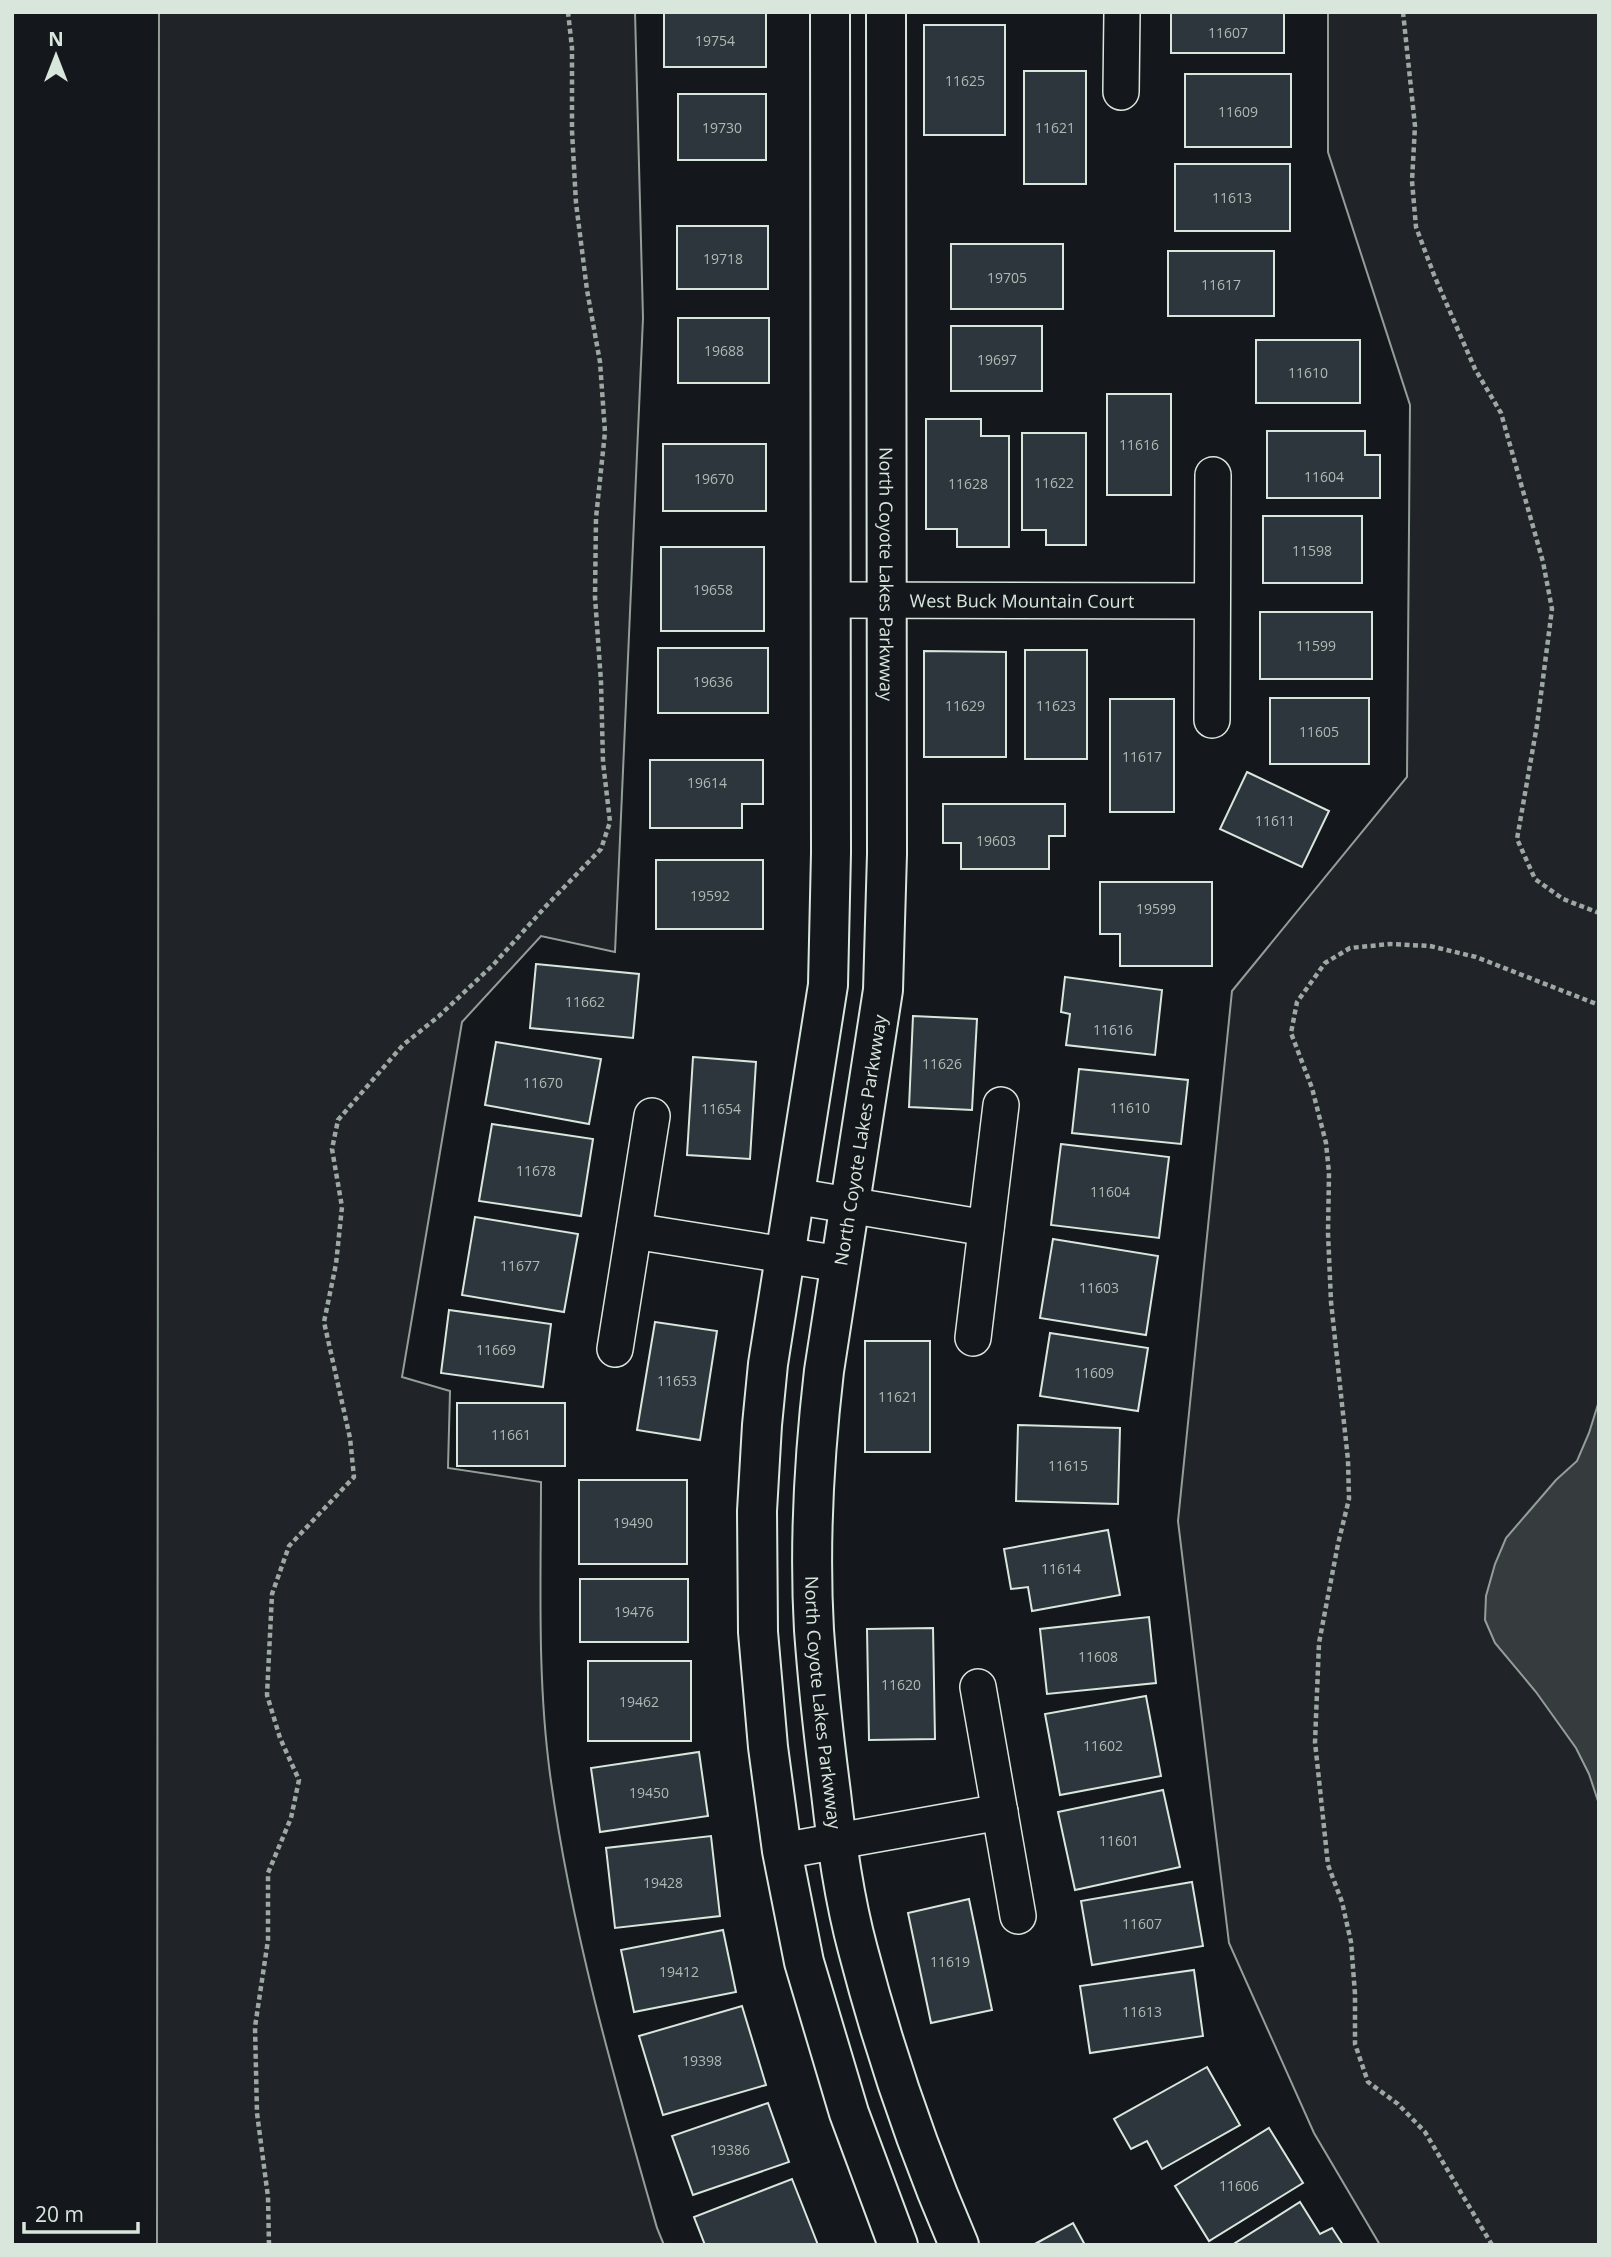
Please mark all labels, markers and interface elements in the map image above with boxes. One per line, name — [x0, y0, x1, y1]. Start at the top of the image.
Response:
north arrow — [21, 21, 91, 91]
house number: 11607 — [1208, 23, 1248, 42]
text: N — [48, 26, 64, 52]
house number: 19754 — [695, 31, 735, 50]
house number: 11625 — [945, 71, 985, 90]
house number: 11609 — [1218, 102, 1258, 121]
house number: 19730 — [702, 118, 742, 137]
house number: 11621 — [1035, 118, 1075, 137]
house number: 11613 — [1212, 188, 1252, 207]
house number: 19718 — [703, 249, 743, 268]
house number: 19705 — [987, 268, 1027, 287]
house number: 11617 — [1201, 275, 1241, 294]
house number: 19688 — [704, 341, 744, 360]
house number: 19697 — [977, 350, 1017, 369]
house number: 11610 — [1288, 363, 1328, 382]
house number: 11616 — [1119, 435, 1159, 454]
street label: North Coyote Lakes Parkwway — [875, 447, 899, 702]
house number: 11604 — [1304, 467, 1344, 486]
house number: 19670 — [694, 469, 734, 488]
house number: 11622 — [1034, 473, 1074, 492]
house number: 11628 — [948, 474, 988, 493]
house number: 11598 — [1292, 541, 1332, 560]
house number: 19658 — [693, 580, 733, 599]
street label: West Buck Mountain Court — [910, 588, 1134, 613]
house number: 11599 — [1296, 636, 1336, 655]
house number: 19636 — [693, 672, 733, 691]
house number: 11629 — [945, 696, 985, 715]
house number: 11623 — [1036, 696, 1076, 715]
house number: 11605 — [1299, 722, 1339, 741]
house number: 11617 — [1122, 747, 1162, 766]
house number: 19614 — [687, 773, 727, 792]
house number: 11611 — [1255, 811, 1295, 830]
house number: 19603 — [976, 831, 1016, 850]
house number: 19592 — [690, 886, 730, 905]
house number: 19599 — [1136, 899, 1176, 918]
house number: 11662 — [565, 992, 605, 1011]
street label: North Coyote Lakes Parkwway — [828, 1012, 892, 1267]
house number: 11616 — [1093, 1020, 1133, 1039]
house number: 11626 — [922, 1054, 962, 1073]
house number: 11670 — [523, 1073, 563, 1092]
house number: 11610 — [1110, 1098, 1150, 1117]
house number: 11654 — [701, 1099, 741, 1118]
house number: 11678 — [516, 1161, 556, 1180]
house number: 11604 — [1090, 1182, 1130, 1201]
house number: 11677 — [500, 1256, 540, 1275]
house number: 11603 — [1079, 1278, 1119, 1297]
house number: 11669 — [476, 1340, 516, 1359]
house number: 11609 — [1074, 1363, 1114, 1382]
house number: 11653 — [657, 1371, 697, 1390]
house number: 11621 — [878, 1387, 918, 1406]
house number: 11661 — [491, 1425, 531, 1444]
house number: 11615 — [1048, 1456, 1088, 1475]
house number: 19490 — [613, 1513, 653, 1532]
house number: 11614 — [1041, 1559, 1081, 1578]
street label: North Coyote Lakes Parkwway — [800, 1576, 847, 1831]
house number: 19476 — [614, 1602, 654, 1621]
house number: 11608 — [1078, 1647, 1118, 1666]
house number: 11620 — [881, 1675, 921, 1694]
house number: 19462 — [619, 1692, 659, 1711]
house number: 11602 — [1083, 1736, 1123, 1755]
house number: 19450 — [629, 1783, 669, 1802]
house number: 11601 — [1099, 1831, 1139, 1850]
house number: 19428 — [643, 1873, 683, 1892]
house number: 11607 — [1122, 1914, 1162, 1933]
house number: 11619 — [930, 1952, 970, 1971]
house number: 19412 — [659, 1962, 699, 1981]
house number: 11613 — [1122, 2002, 1162, 2021]
house number: 19398 — [682, 2051, 722, 2070]
house number: 19386 — [710, 2140, 750, 2159]
house number: 11606 — [1219, 2176, 1259, 2195]
scale bar — [24, 2190, 138, 2234]
text: 20 m — [35, 2200, 84, 2228]

